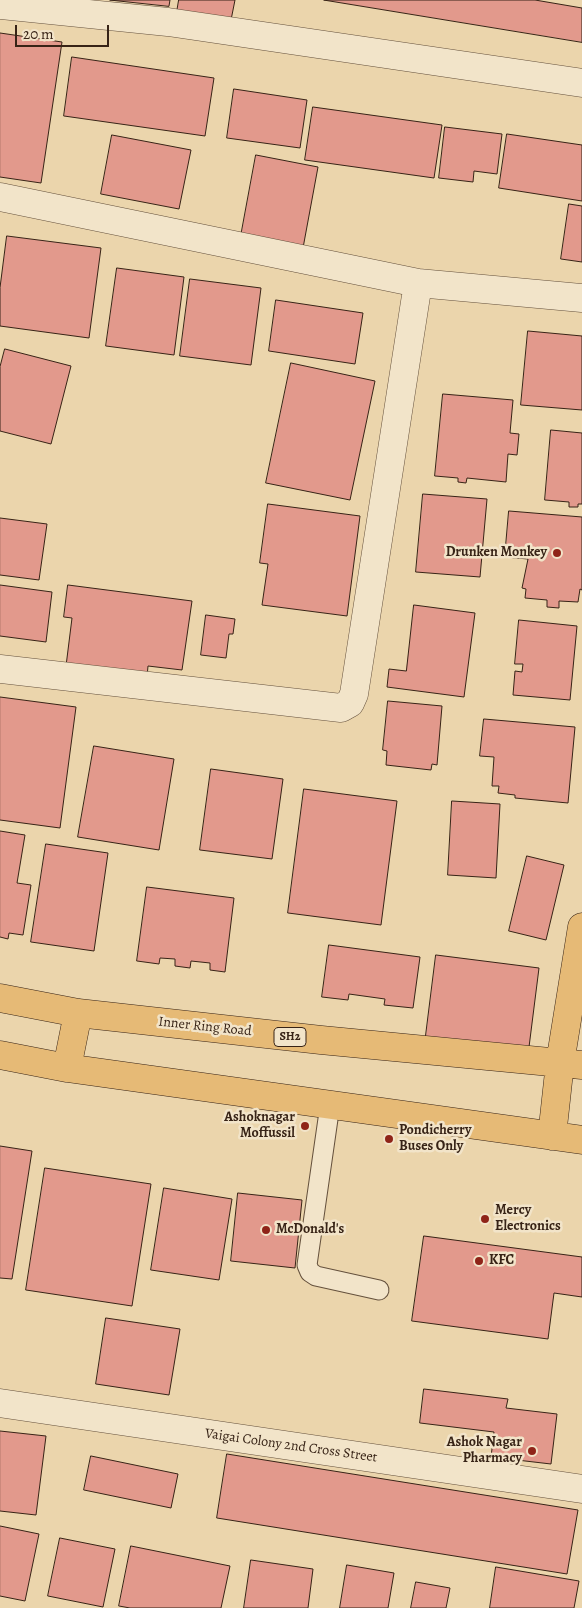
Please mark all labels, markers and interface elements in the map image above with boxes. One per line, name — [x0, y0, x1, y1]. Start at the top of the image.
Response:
scale bar — [18, 15, 111, 47]
text: 20 m — [23, 24, 54, 44]
place label: Drunken Monkey — [446, 545, 547, 561]
marker: Drunken Monkey — [551, 547, 563, 559]
street label: Inner Ring Road — [158, 1014, 252, 1040]
road number: SH2 — [274, 1028, 306, 1046]
place label: Ashoknagar Moffussil — [224, 1110, 295, 1142]
marker: Ashoknagar Moffussil — [299, 1120, 311, 1132]
place label: Pondicherry Buses Only — [399, 1123, 472, 1156]
marker: Pondicherry Buses Only — [383, 1133, 395, 1145]
place label: Mercy Electronics — [495, 1203, 561, 1236]
marker: Mercy Electronics — [479, 1213, 491, 1225]
place label: McDonald's — [276, 1222, 344, 1238]
marker: McDonald's — [260, 1224, 272, 1236]
place label: KFC — [489, 1253, 514, 1269]
marker: KFC — [473, 1255, 485, 1267]
street label: Vaigai Colony 2nd Cross Street — [204, 1426, 378, 1466]
place label: Ashok Nagar Pharmacy — [447, 1435, 522, 1468]
marker: Ashok Nagar Pharmacy — [526, 1445, 538, 1457]

